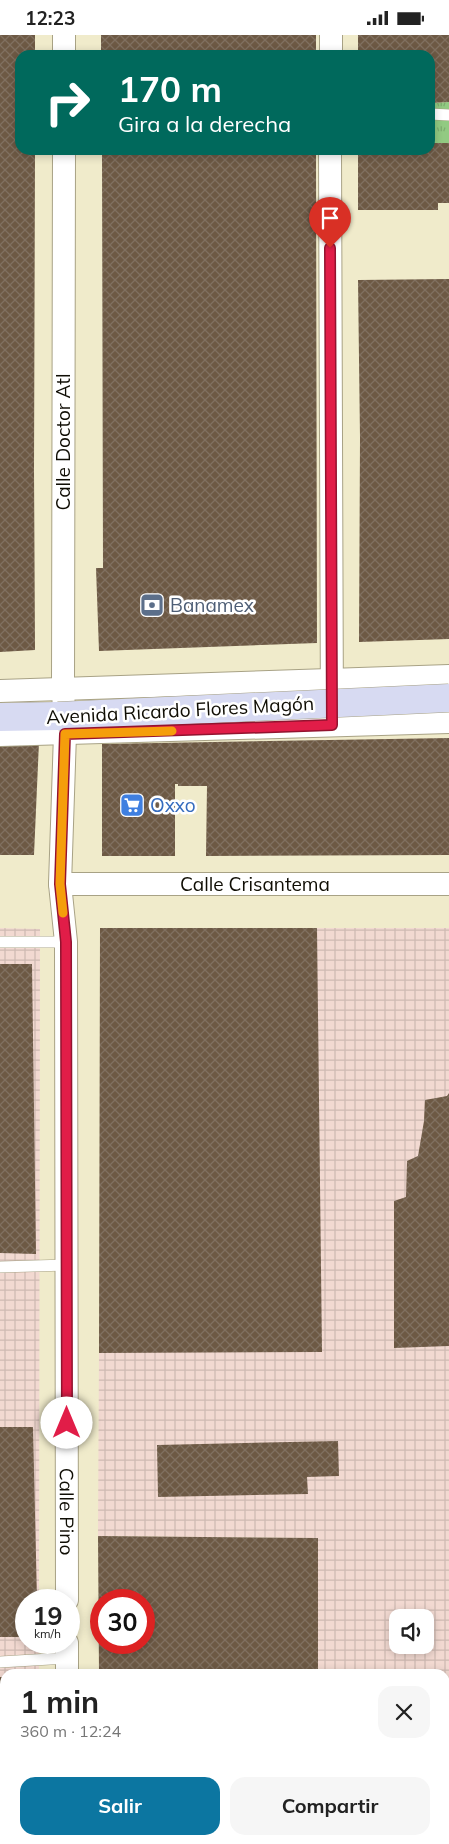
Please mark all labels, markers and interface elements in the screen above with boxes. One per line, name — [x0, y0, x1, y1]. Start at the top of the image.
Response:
text: 12:23 — [25, 6, 75, 30]
text: 170 m — [118, 67, 222, 111]
icon: right — [35, 70, 100, 135]
text: Gira a la derecha — [118, 110, 291, 138]
pin — [309, 197, 351, 248]
icon: arrive — [316, 204, 344, 232]
street label: Calle Doctor Atl — [51, 373, 75, 511]
bank icon: Banamex — [139, 592, 165, 618]
place label: Banamex — [170, 593, 254, 617]
street label: Avenida Ricardo Flores Magón — [45, 691, 315, 729]
supermarket icon: Oxxo — [119, 792, 145, 818]
place label: Oxxo — [150, 793, 196, 817]
street label: Calle Crisantema — [180, 872, 330, 896]
position arrow — [40, 1396, 92, 1448]
street label: Calle Pino — [55, 1468, 79, 1555]
speed limit sign: 30 — [90, 1589, 155, 1654]
text: 19 — [32, 1600, 63, 1631]
map controls — [389, 1609, 434, 1654]
button: sound — [389, 1609, 434, 1654]
text: km/h — [34, 1626, 61, 1641]
text: 1 min — [20, 1683, 99, 1721]
button: close — [378, 1686, 430, 1738]
text: 360 m · 12:24 — [20, 1721, 121, 1741]
button: Salir — [20, 1777, 220, 1835]
button: Compartir — [230, 1777, 430, 1835]

